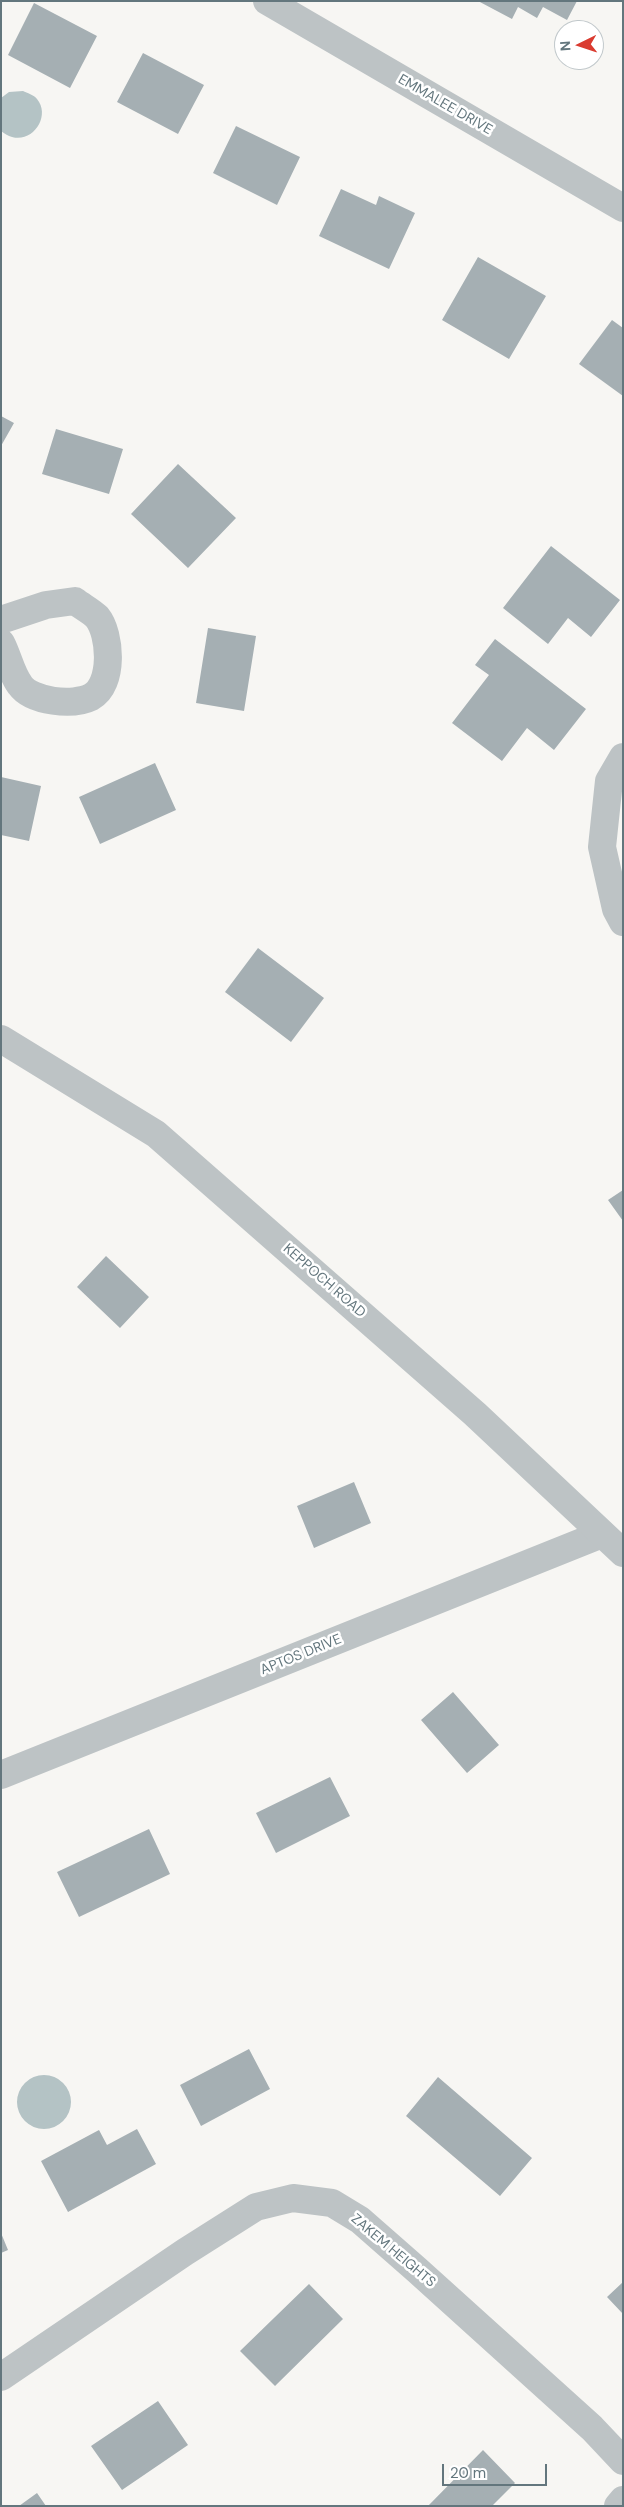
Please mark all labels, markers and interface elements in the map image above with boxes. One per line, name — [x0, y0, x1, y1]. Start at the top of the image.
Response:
north arrow — [554, 20, 604, 70]
text: N — [556, 40, 574, 52]
street label: EMMALEE DRIVE — [395, 71, 495, 139]
street label: KEPPOCH ROAD — [279, 1241, 369, 1321]
street label: APTOS DRIVE — [258, 1631, 344, 1679]
street label: ZAKEM HEIGHTS — [347, 2211, 439, 2291]
scale bar — [444, 2454, 549, 2486]
text: 20 m — [450, 2463, 486, 2483]

